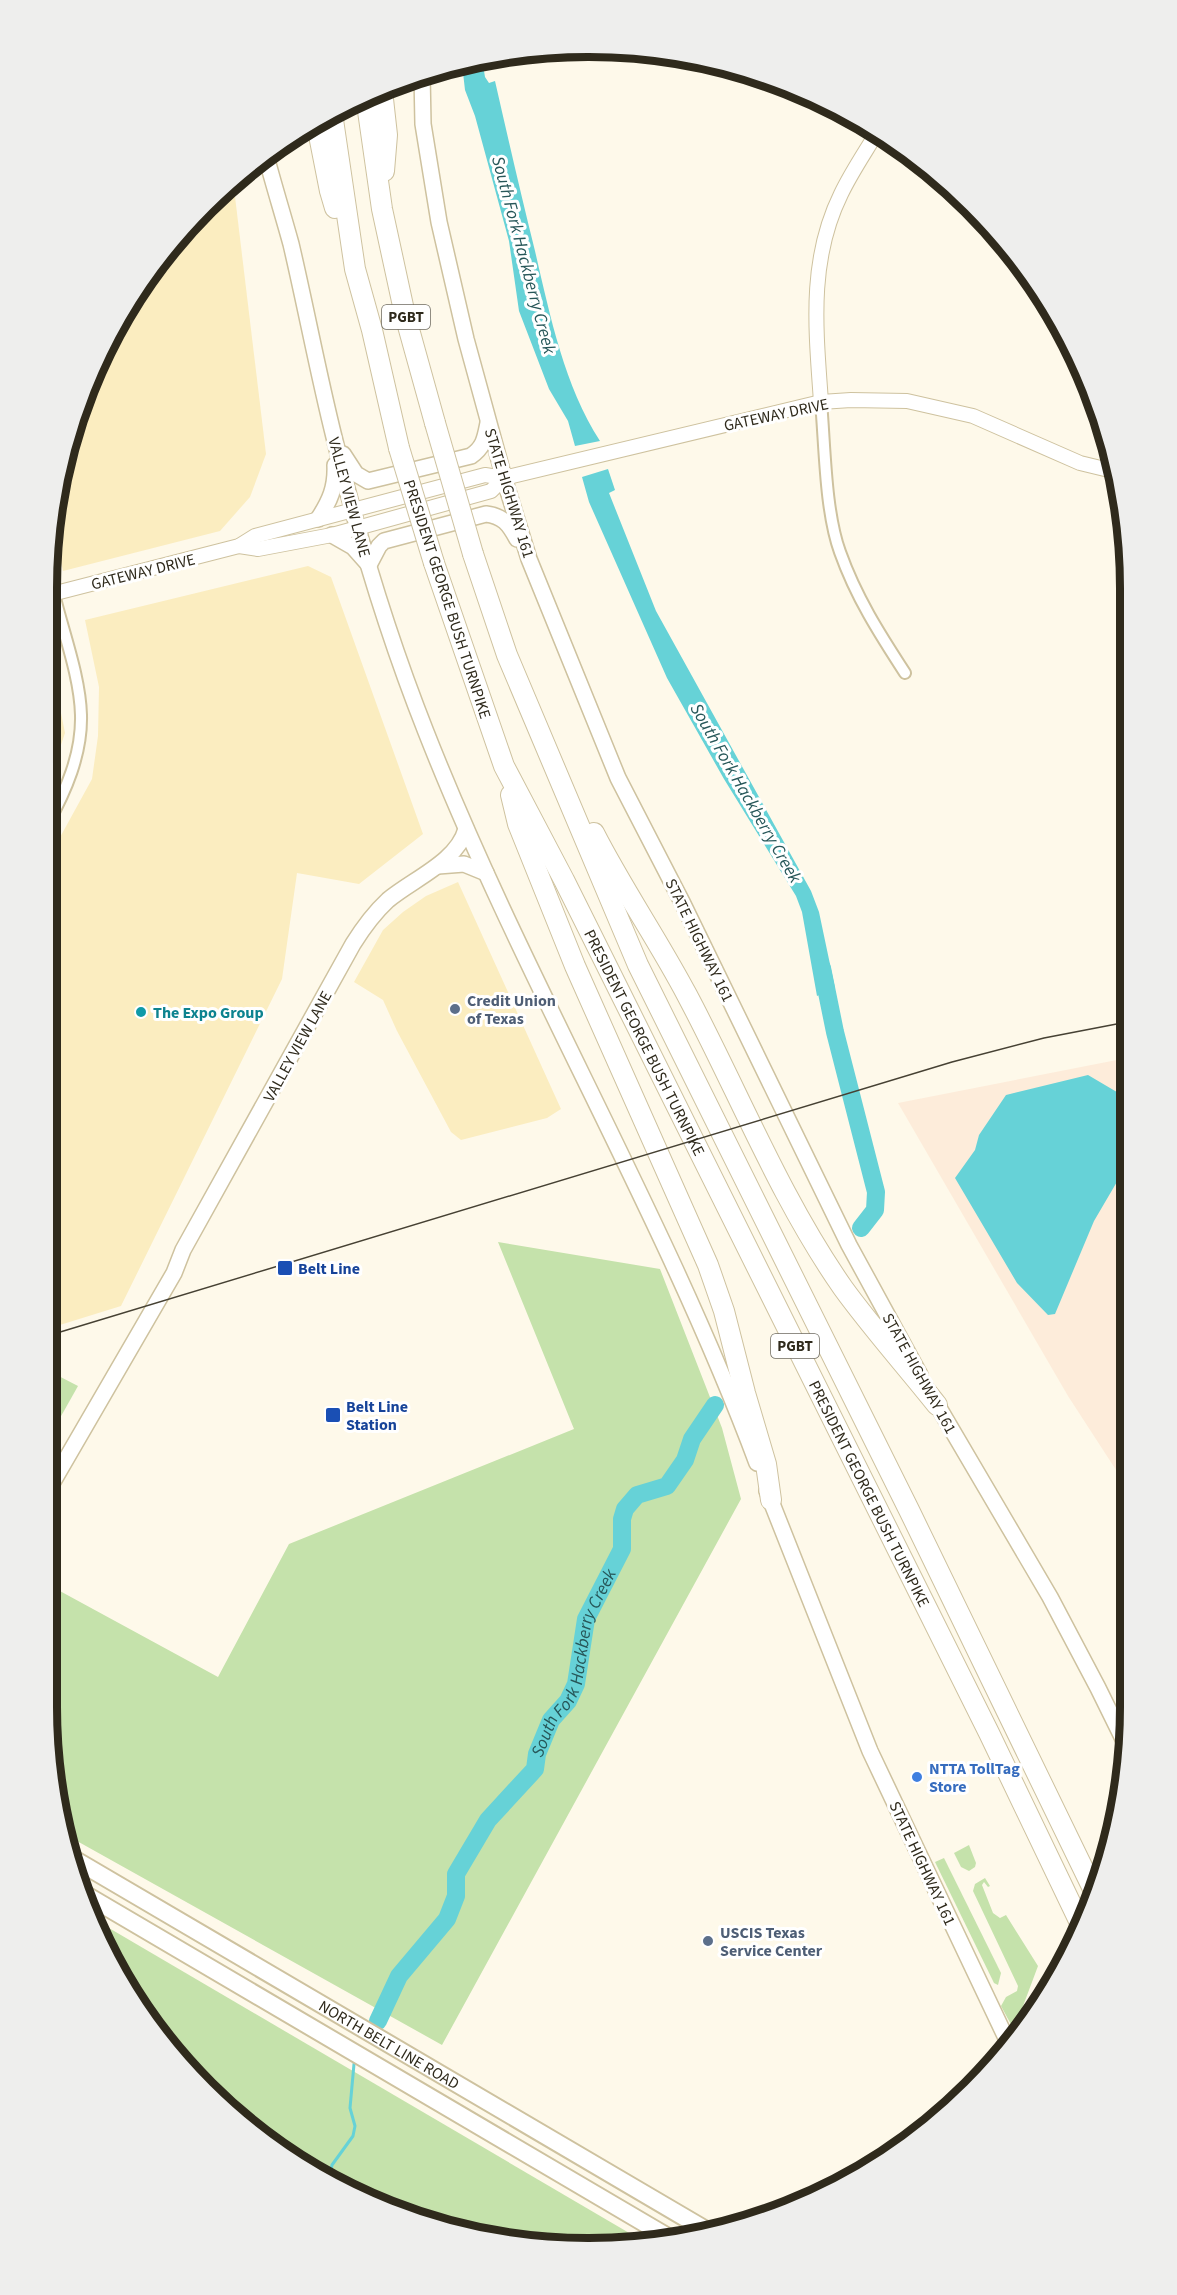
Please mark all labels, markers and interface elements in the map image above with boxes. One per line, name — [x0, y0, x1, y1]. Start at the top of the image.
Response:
water label: South Fork Hackberry Creek — [485, 153, 562, 357]
road number: PGBT — [382, 305, 430, 329]
street label: GATEWAY DRIVE — [722, 393, 830, 437]
street label: STATE HIGHWAY 161 — [479, 426, 539, 561]
street label: VALLEY VIEW LANE — [322, 435, 376, 560]
street label: PRESIDENT GEORGE BUSH TURNPIKE — [398, 477, 496, 722]
street label: GATEWAY DRIVE — [89, 548, 197, 596]
water label: South Fork Hackberry Creek — [684, 699, 808, 888]
street label: STATE HIGHWAY 161 — [660, 875, 739, 1006]
street label: PRESIDENT GEORGE BUSH TURNPIKE — [578, 926, 710, 1160]
street label: VALLEY VIEW LANE — [258, 987, 337, 1106]
place label: Credit Union of Texas — [467, 990, 556, 1030]
place label: The Expo Group — [153, 1002, 264, 1024]
marker: Credit Union of Texas — [448, 1002, 462, 1016]
marker: The Expo Group — [134, 1005, 148, 1019]
place label: Belt Line — [298, 1258, 360, 1280]
marker: Belt Line — [276, 1259, 294, 1277]
street label: STATE HIGHWAY 161 — [877, 1309, 961, 1438]
road number: PGBT — [771, 1334, 819, 1358]
street label: PRESIDENT GEORGE BUSH TURNPIKE — [803, 1377, 934, 1611]
place label: Belt Line Station — [346, 1396, 408, 1436]
marker: Belt Line Station — [324, 1406, 342, 1424]
water label: South Fork Hackberry Creek — [525, 1564, 623, 1761]
place label: NTTA TollTag Store — [929, 1758, 1020, 1798]
marker: NTTA TollTag Store — [910, 1770, 924, 1784]
street label: STATE HIGHWAY 161 — [884, 1798, 961, 1929]
place label: USCIS Texas Service Center — [720, 1922, 823, 1962]
marker: USCIS Texas Service Center — [701, 1934, 715, 1948]
street label: NORTH BELT LINE ROAD — [314, 1995, 463, 2095]

